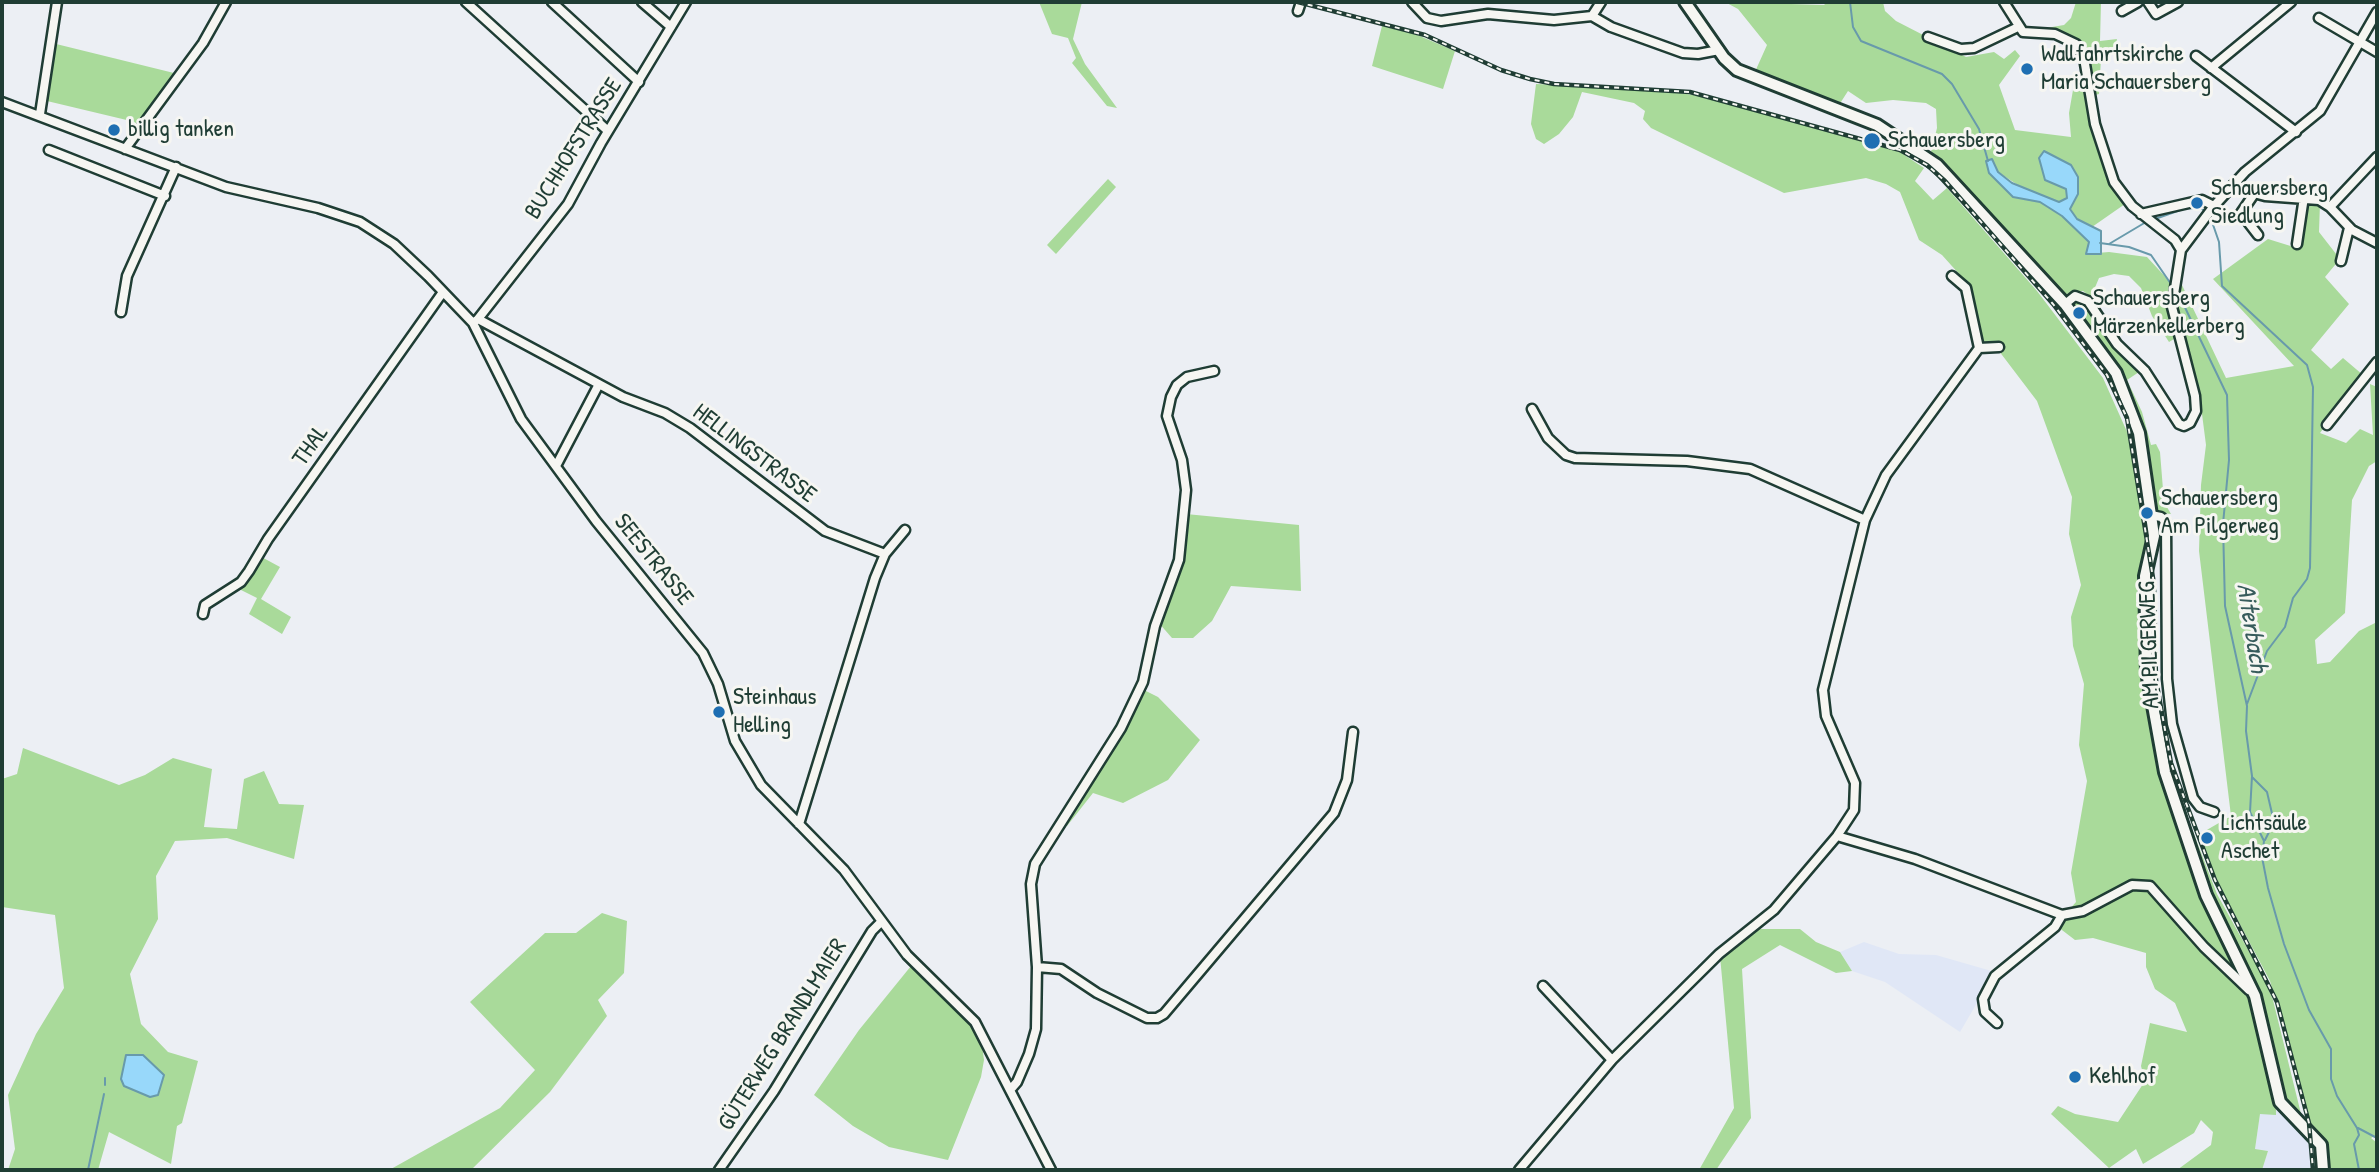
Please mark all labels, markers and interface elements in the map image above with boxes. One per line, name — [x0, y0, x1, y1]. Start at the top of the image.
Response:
place label: Wallfahrtskirche Maria Schauersberg — [2041, 41, 2211, 97]
marker: Wallfahrtskirche Maria Schauersberg — [2019, 61, 2035, 77]
street label: BUCHHOFSTRASSE — [519, 73, 629, 225]
place label: billig tanken — [128, 116, 234, 144]
marker: billig tanken — [106, 122, 122, 138]
place label: Schauersberg — [1888, 127, 2005, 155]
marker: Schauersberg — [1862, 131, 1882, 151]
place label: Schauersberg Siedlung — [2211, 175, 2328, 231]
marker: Schauersberg Siedlung — [2189, 195, 2205, 211]
place label: Schauersberg Märzenkellerberg — [2093, 285, 2245, 341]
marker: Schauersberg Märzenkellerberg — [2071, 305, 2087, 321]
street label: HELLINGSTRASSE — [687, 398, 821, 510]
street label: THAL — [287, 420, 335, 472]
place label: Schauersberg Am Pilgerweg — [2161, 485, 2279, 541]
marker: Schauersberg Am Pilgerweg — [2139, 505, 2155, 521]
street label: SEESTRASSE — [607, 508, 699, 612]
street label: AM PILGERWEG — [2133, 581, 2167, 709]
water label: Aiterbach — [2229, 581, 2273, 675]
place label: Steinhaus Helling — [733, 684, 816, 740]
marker: Steinhaus Helling — [711, 704, 727, 720]
place label: Lichtsäule Aschet — [2221, 810, 2307, 866]
marker: Lichtsäule Aschet — [2199, 830, 2215, 846]
street label: GÜTERWEG BRANDLMAIER — [712, 934, 854, 1136]
place label: Kehlhof — [2089, 1063, 2156, 1091]
marker: Kehlhof — [2067, 1069, 2083, 1085]

